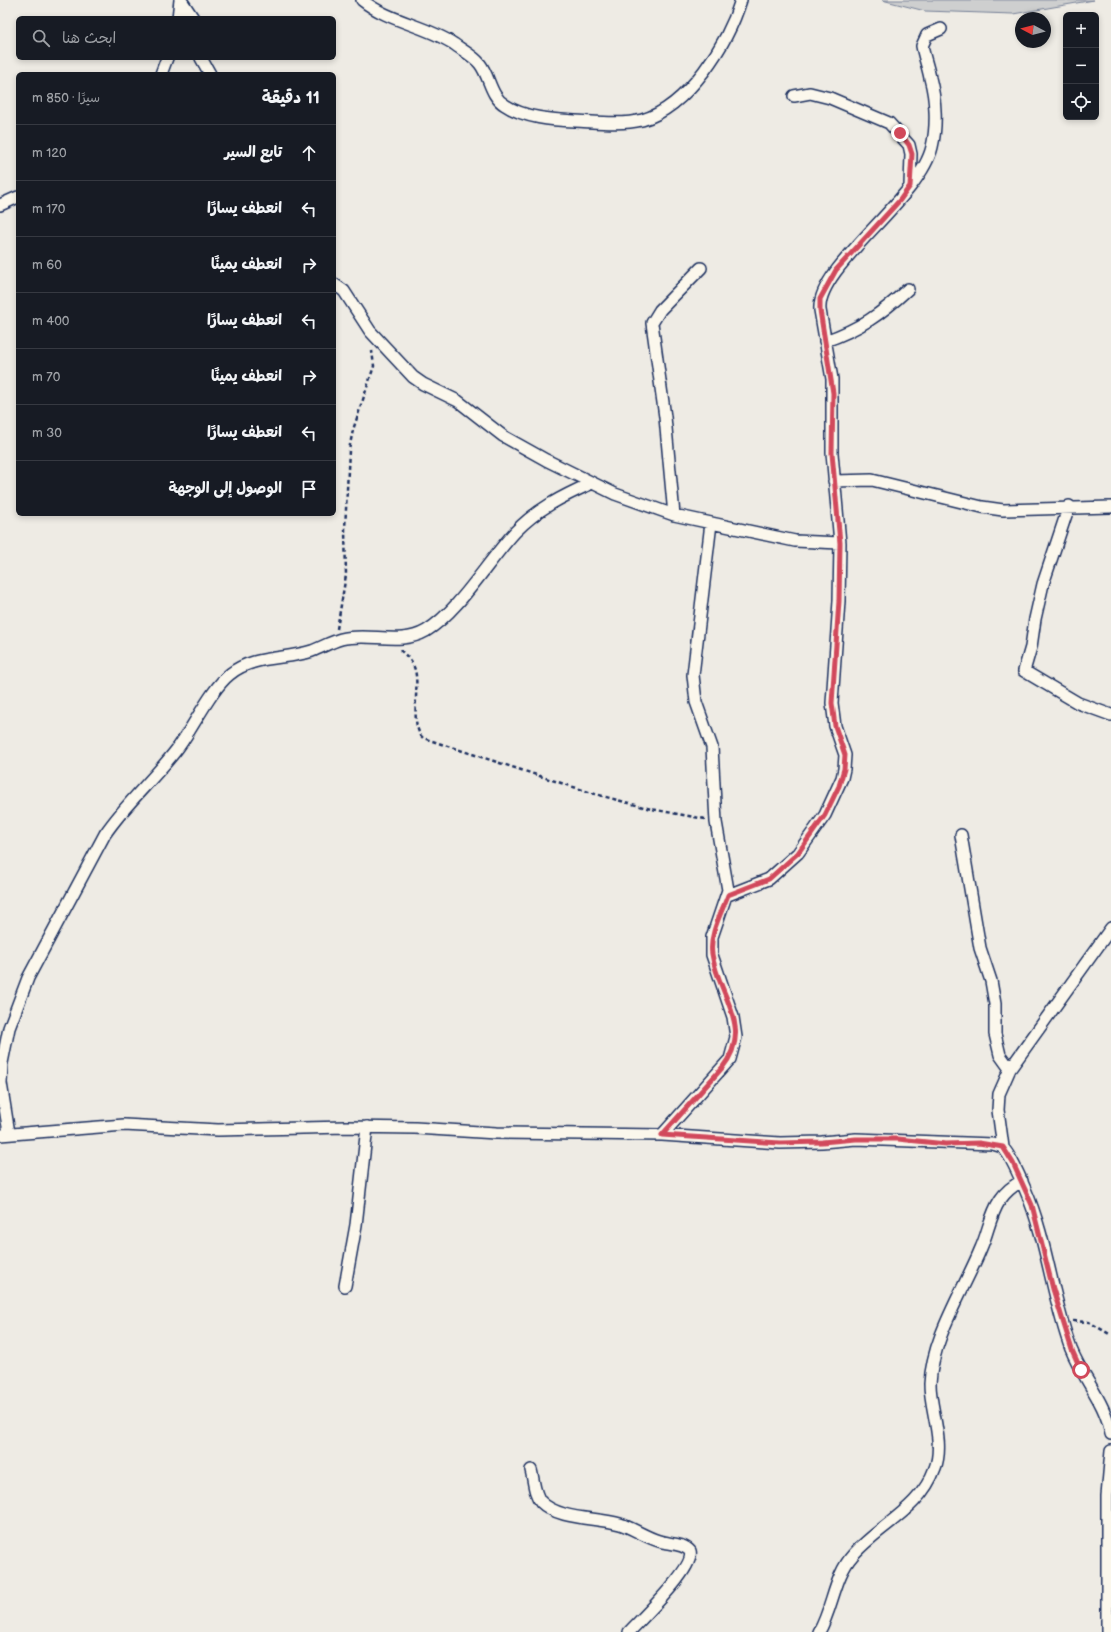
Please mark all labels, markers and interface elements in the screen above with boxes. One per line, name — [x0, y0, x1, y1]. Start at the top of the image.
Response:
north arrow — [1015, 12, 1051, 48]
map controls — [1063, 12, 1099, 120]
button: + — [1063, 12, 1099, 48]
search box — [16, 16, 336, 60]
icon: search — [30, 27, 52, 49]
text: ابحث هنا — [62, 29, 116, 48]
button: − — [1063, 48, 1099, 84]
button: locate — [1063, 84, 1099, 120]
text: 11 دقيقة — [262, 88, 320, 108]
text: سيرًا · 850 m — [32, 90, 100, 106]
route end — [891, 124, 909, 142]
icon: ahead — [298, 142, 320, 164]
text: تابع السير — [224, 143, 282, 162]
text: 120 m — [32, 145, 67, 161]
icon: left — [298, 198, 320, 220]
text: انعطف يسارًا — [207, 199, 282, 218]
text: 170 m — [32, 201, 65, 217]
icon: right — [298, 254, 320, 276]
text: انعطف يمينًا — [211, 255, 282, 274]
text: 60 m — [32, 257, 62, 273]
icon: left — [298, 310, 320, 332]
text: انعطف يسارًا — [207, 311, 282, 330]
text: 400 m — [32, 313, 70, 329]
icon: right — [298, 366, 320, 388]
text: انعطف يمينًا — [211, 367, 282, 386]
text: 70 m — [32, 369, 60, 385]
icon: left — [298, 422, 320, 444]
text: انعطف يسارًا — [207, 423, 282, 442]
text: 30 m — [32, 425, 62, 441]
icon: arrive — [298, 478, 320, 500]
text: الوصول إلى الوجهة — [168, 479, 282, 498]
route start — [1072, 1361, 1090, 1379]

